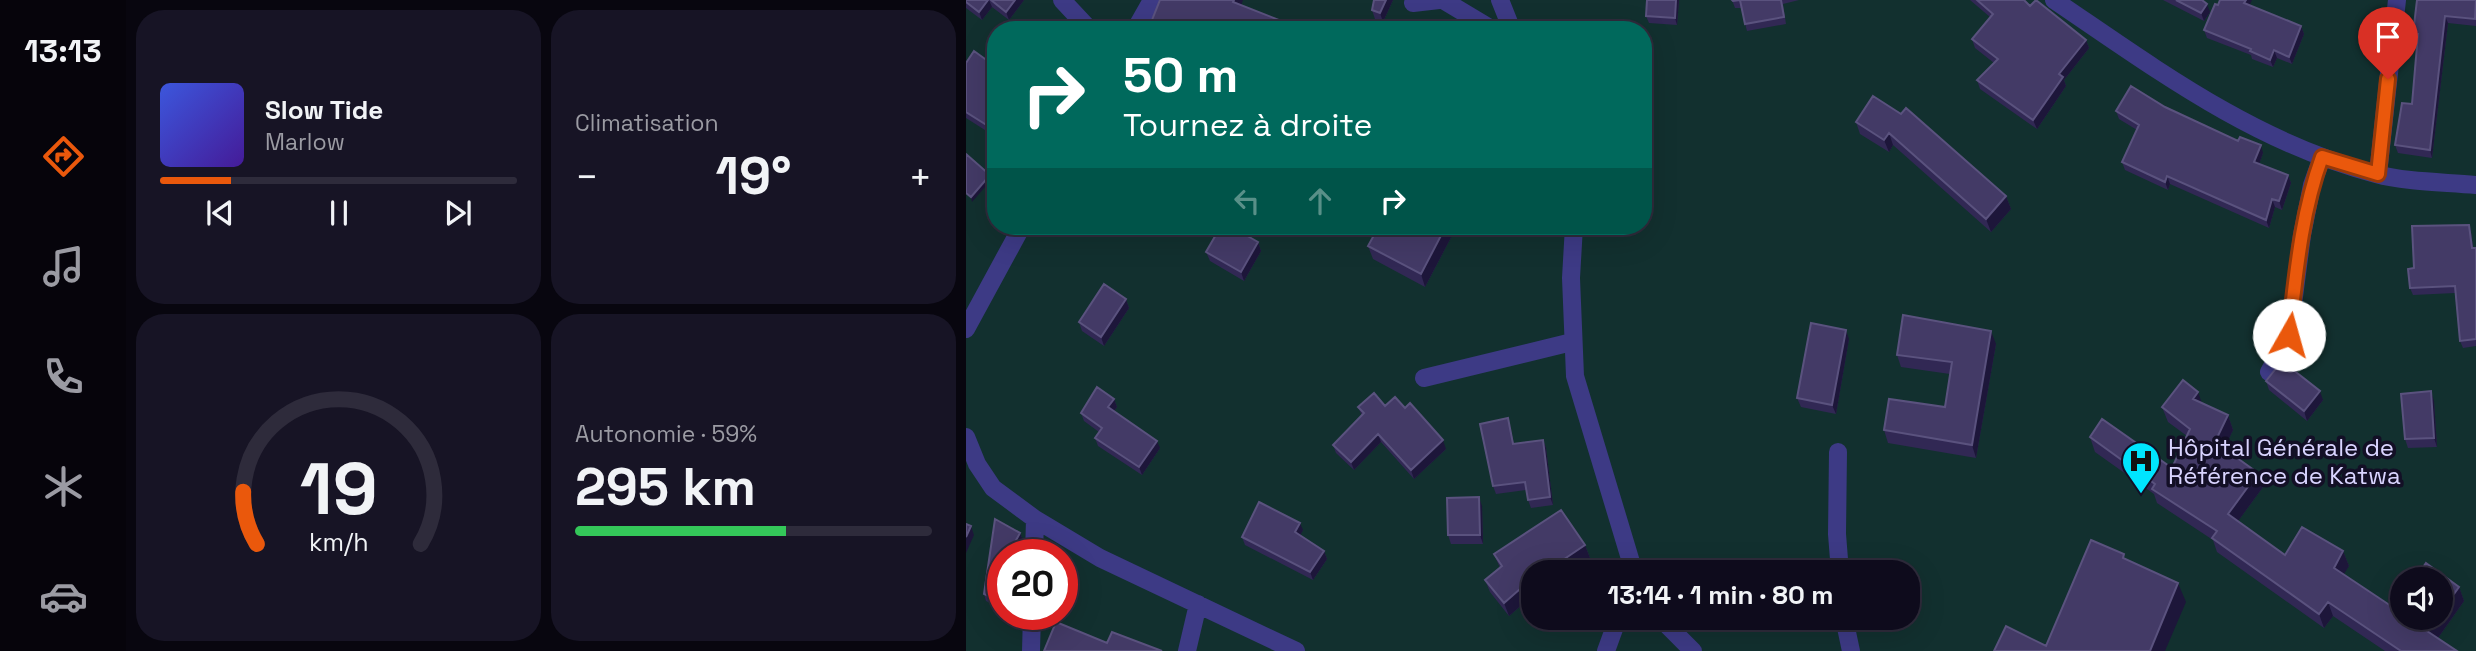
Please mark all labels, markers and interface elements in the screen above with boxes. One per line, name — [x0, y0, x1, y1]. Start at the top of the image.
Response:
pin — [2358, 7, 2418, 79]
icon: arrive — [2369, 18, 2407, 56]
text: 13:13 — [24, 31, 102, 71]
text: 50 m — [1123, 44, 1238, 106]
icon: right — [1008, 49, 1099, 140]
text: Slow Tide — [265, 93, 383, 127]
text: Tournez à droite — [1123, 105, 1372, 145]
text: Climatisation — [575, 108, 719, 138]
text: Marlow — [265, 127, 345, 157]
icon: directions — [39, 132, 88, 181]
text: 19° — [715, 143, 792, 209]
text: − — [575, 153, 599, 201]
text: + — [908, 153, 932, 201]
icon: left — [1228, 182, 1266, 220]
icon: ahead — [1301, 182, 1339, 220]
icon: right — [1374, 182, 1412, 220]
icon: previous — [201, 194, 239, 232]
icon: pause — [320, 194, 358, 232]
icon: next — [439, 194, 477, 232]
icon: music — [39, 242, 88, 291]
position arrow — [2252, 298, 2326, 372]
icon: phone — [39, 352, 88, 401]
text: Autonomie · 59% — [575, 419, 757, 449]
place label: Hôpital Générale de Référence de Katwa — [2168, 432, 2401, 491]
hospital icon: Hôpital Générale de Référence de Katwa — [2120, 440, 2162, 495]
text: 19 — [300, 442, 377, 535]
text: 295 km — [575, 454, 756, 520]
icon: climate — [39, 462, 88, 511]
text: km/h — [309, 525, 368, 557]
speed limit sign: 20 — [987, 539, 1078, 630]
map controls — [2390, 567, 2453, 630]
button: sound — [2390, 567, 2453, 630]
icon: car — [39, 572, 88, 621]
text: 13:14 · 1 min · 80 m — [1607, 578, 1834, 612]

